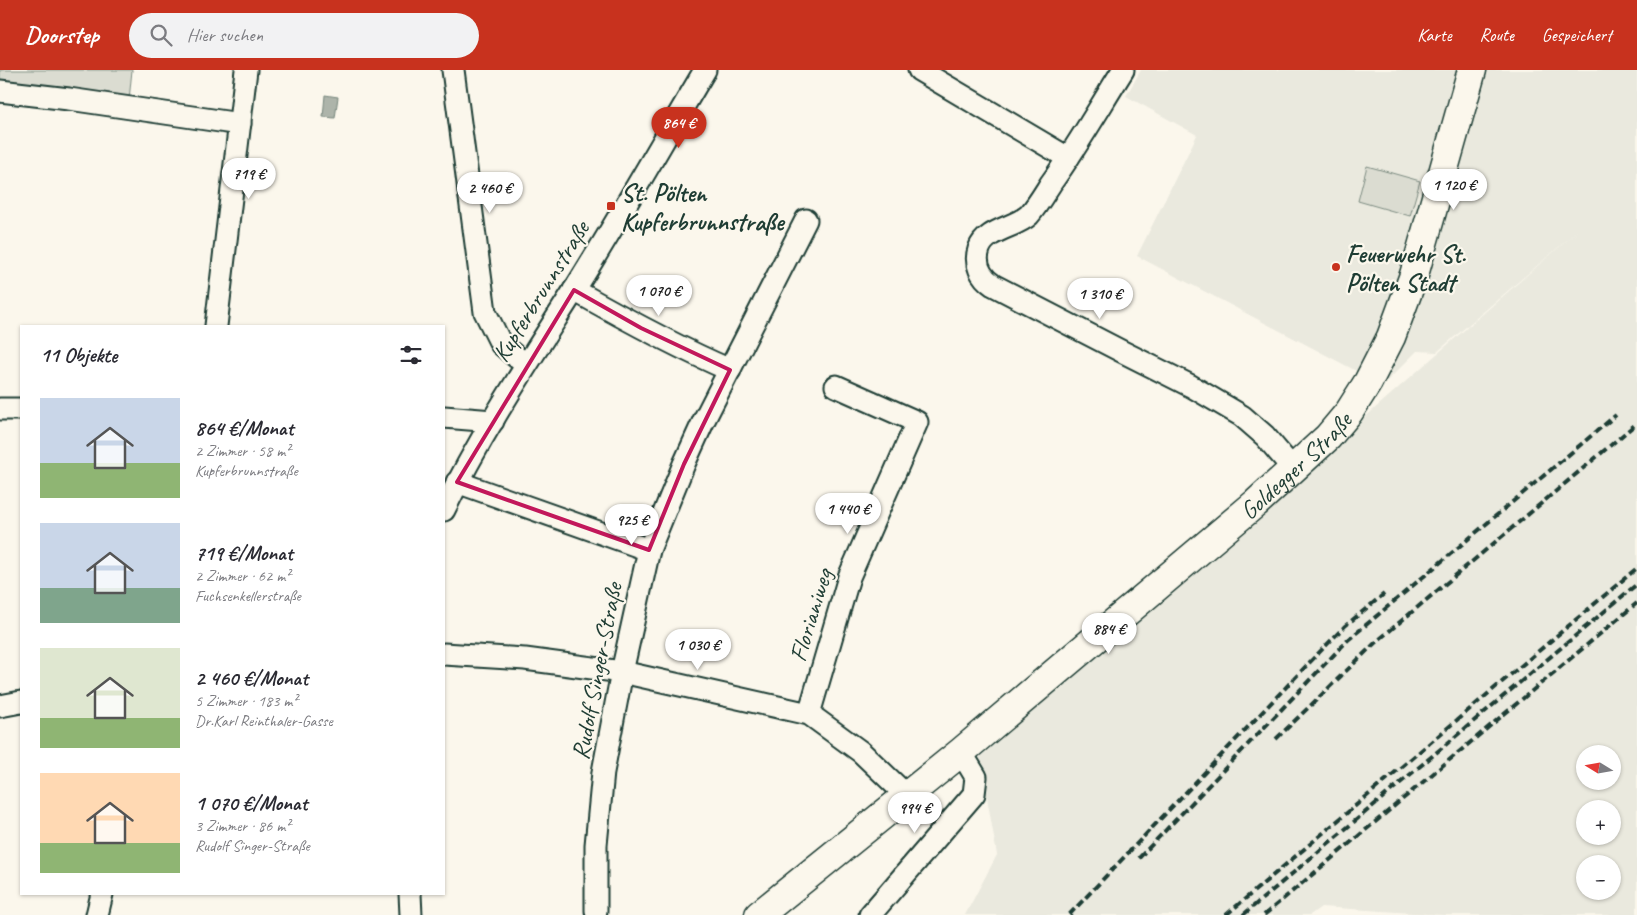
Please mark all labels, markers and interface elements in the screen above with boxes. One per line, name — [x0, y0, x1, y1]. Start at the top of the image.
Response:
search box — [129, 13, 479, 58]
text: Doorstep — [25, 20, 99, 50]
icon: search — [147, 21, 175, 49]
text: Hier suchen — [187, 23, 263, 47]
text: Karte — [1417, 24, 1452, 46]
text: Route — [1480, 24, 1514, 46]
text: Gespeichert — [1542, 24, 1612, 46]
pin: 864 € — [644, 106, 714, 149]
text: 864 € — [662, 113, 696, 133]
pin: 719 € — [214, 158, 284, 200]
text: 719 € — [233, 164, 265, 184]
pin: 1 120 € — [1408, 168, 1500, 211]
pin: 2 460 € — [444, 172, 536, 214]
text: 1 120 € — [1432, 175, 1476, 195]
place label: St. Pölten Kupferbrunnstraße — [621, 177, 786, 238]
text: 2 460 € — [468, 178, 512, 198]
marker: St. Pölten Kupferbrunnstraße — [605, 200, 617, 212]
street label: Kupferbrunnstraße — [485, 213, 598, 368]
place label: Feuerwehr St. Pölten Stadt — [1346, 238, 1467, 299]
marker: Feuerwehr St. Pölten Stadt — [1330, 261, 1342, 273]
pin: 1 070 € — [613, 274, 705, 317]
pin: 1 310 € — [1054, 278, 1146, 320]
text: 1 070 € — [637, 281, 681, 301]
text: 1 310 € — [1078, 284, 1122, 304]
icon: filters — [397, 341, 425, 369]
text: 11 Objekte — [40, 342, 117, 368]
street label: Goldegger Straße — [1233, 404, 1360, 527]
text: 864 €/Monat — [195, 415, 293, 441]
icon: home — [80, 418, 140, 478]
text: 2 Zimmer · 58 m² — [195, 441, 290, 461]
text: Kupferbrunnstraße — [195, 461, 298, 481]
pin: 1 440 € — [802, 492, 894, 535]
text: 1 440 € — [826, 499, 870, 519]
pin: 925 € — [597, 504, 667, 546]
text: 925 € — [616, 510, 648, 530]
text: 719 €/Monat — [195, 540, 293, 566]
icon: home — [80, 543, 140, 603]
street label: Florianiweg — [782, 563, 841, 665]
text: 2 Zimmer · 62 m² — [195, 566, 290, 586]
street label: Rudolf Singer-Straße — [564, 578, 630, 762]
text: Fuchsenkellerstraße — [195, 586, 301, 606]
pin: 884 € — [1074, 612, 1144, 655]
text: 884 € — [1093, 619, 1125, 639]
pin: 1 030 € — [652, 628, 744, 671]
text: 1 030 € — [676, 635, 720, 655]
text: 2 460 €/Monat — [195, 665, 308, 691]
icon: home — [80, 668, 140, 728]
text: 5 Zimmer · 183 m² — [195, 691, 297, 711]
text: Dr.Karl Reinthaler-Gasse — [195, 711, 333, 731]
north arrow — [1576, 745, 1621, 790]
map controls — [1576, 745, 1621, 900]
text: 1 070 €/Monat — [195, 790, 307, 816]
pin: 994 € — [880, 792, 950, 834]
icon: home — [80, 793, 140, 853]
text: 994 € — [899, 798, 931, 818]
button: + — [1576, 800, 1621, 845]
text: 3 Zimmer · 86 m² — [195, 816, 290, 836]
text: Rudolf Singer-Straße — [195, 836, 310, 856]
button: − — [1576, 855, 1621, 900]

